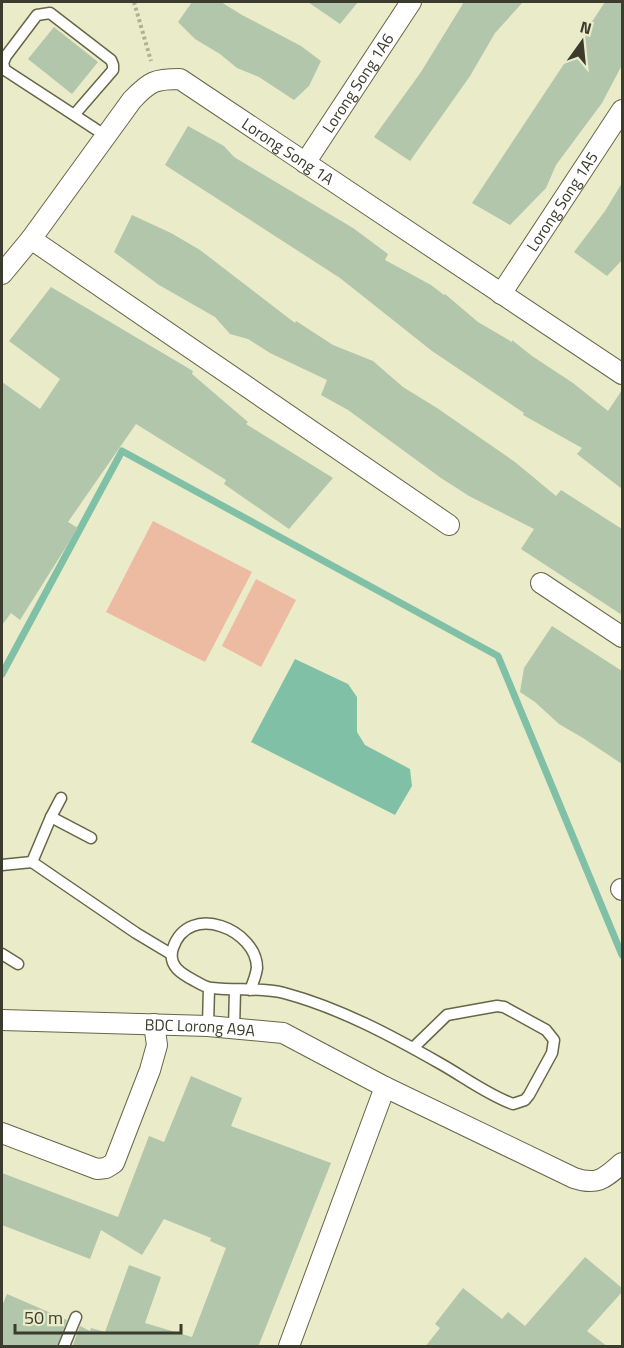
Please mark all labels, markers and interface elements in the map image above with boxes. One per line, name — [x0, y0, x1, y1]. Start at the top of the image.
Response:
north arrow — [552, 12, 612, 72]
text: N — [577, 14, 594, 41]
street label: Lorong Song 1A6 — [316, 28, 400, 138]
street label: Lorong Song 1A — [237, 112, 339, 191]
street label: Lorong Song 1A5 — [520, 146, 604, 256]
street label: BDC Lorong A9A — [144, 1012, 257, 1042]
scale bar — [15, 1297, 182, 1335]
text: 50 m — [24, 1304, 63, 1331]

